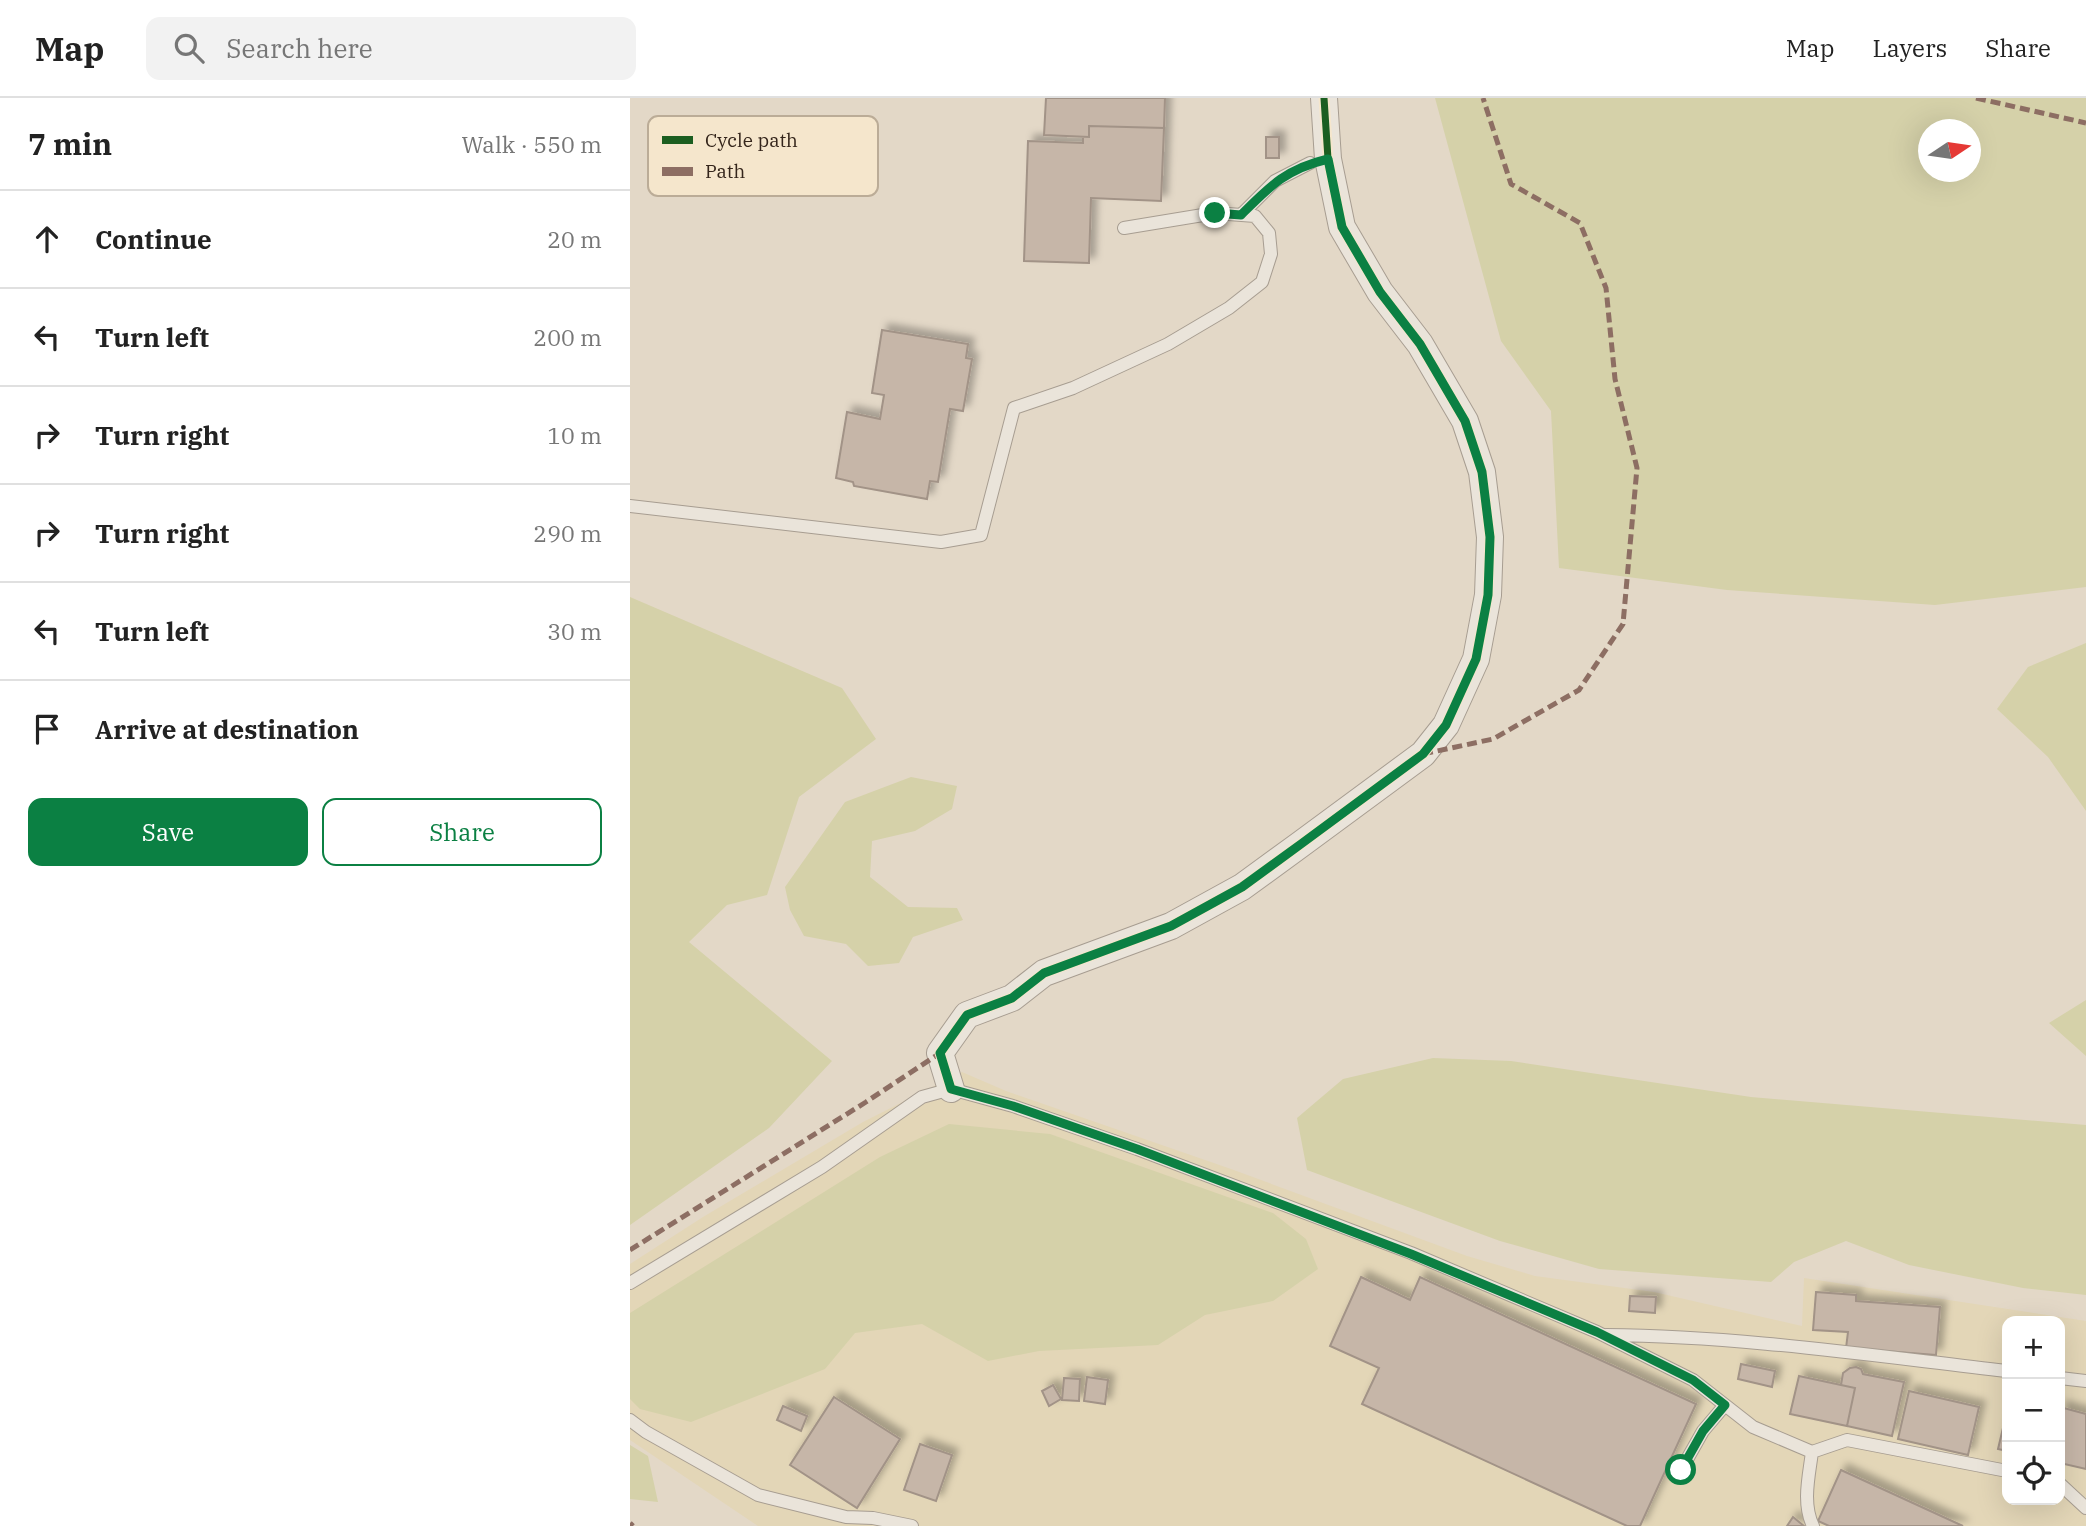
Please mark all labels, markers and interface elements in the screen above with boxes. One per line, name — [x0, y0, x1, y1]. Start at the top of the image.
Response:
search box — [146, 17, 636, 80]
text: Map — [35, 27, 104, 70]
icon: search — [170, 29, 208, 67]
text: Search here — [226, 31, 373, 65]
text: Map — [1786, 32, 1834, 64]
text: Layers — [1872, 32, 1947, 64]
text: Share — [1985, 32, 2051, 64]
legend — [648, 116, 878, 196]
north arrow — [1918, 119, 1981, 182]
text: 7 min — [28, 124, 112, 163]
text: Cycle path — [705, 128, 798, 152]
text: Walk · 550 m — [461, 129, 602, 159]
text: Path — [705, 159, 745, 183]
route end — [1199, 197, 1230, 228]
icon: ahead — [28, 220, 66, 258]
text: Continue — [95, 222, 212, 256]
text: 20 m — [547, 224, 602, 254]
icon: left — [28, 318, 66, 356]
text: Turn left — [95, 320, 209, 354]
text: 200 m — [533, 322, 602, 352]
icon: right — [28, 416, 66, 454]
text: Turn right — [95, 418, 229, 452]
text: 10 m — [547, 420, 602, 450]
icon: right — [28, 514, 66, 552]
text: Turn right — [95, 516, 229, 550]
text: 290 m — [533, 518, 602, 548]
icon: left — [28, 612, 66, 650]
text: Turn left — [95, 614, 209, 648]
text: 30 m — [547, 616, 602, 646]
icon: arrive — [28, 710, 66, 748]
text: Arrive at destination — [95, 712, 359, 746]
button: Save — [28, 798, 308, 866]
button: Share — [322, 798, 602, 866]
map controls — [2002, 1316, 2065, 1505]
button: + — [2002, 1316, 2065, 1379]
button: − — [2002, 1379, 2065, 1442]
button: locate — [2002, 1442, 2065, 1505]
route start — [1665, 1454, 1696, 1485]

